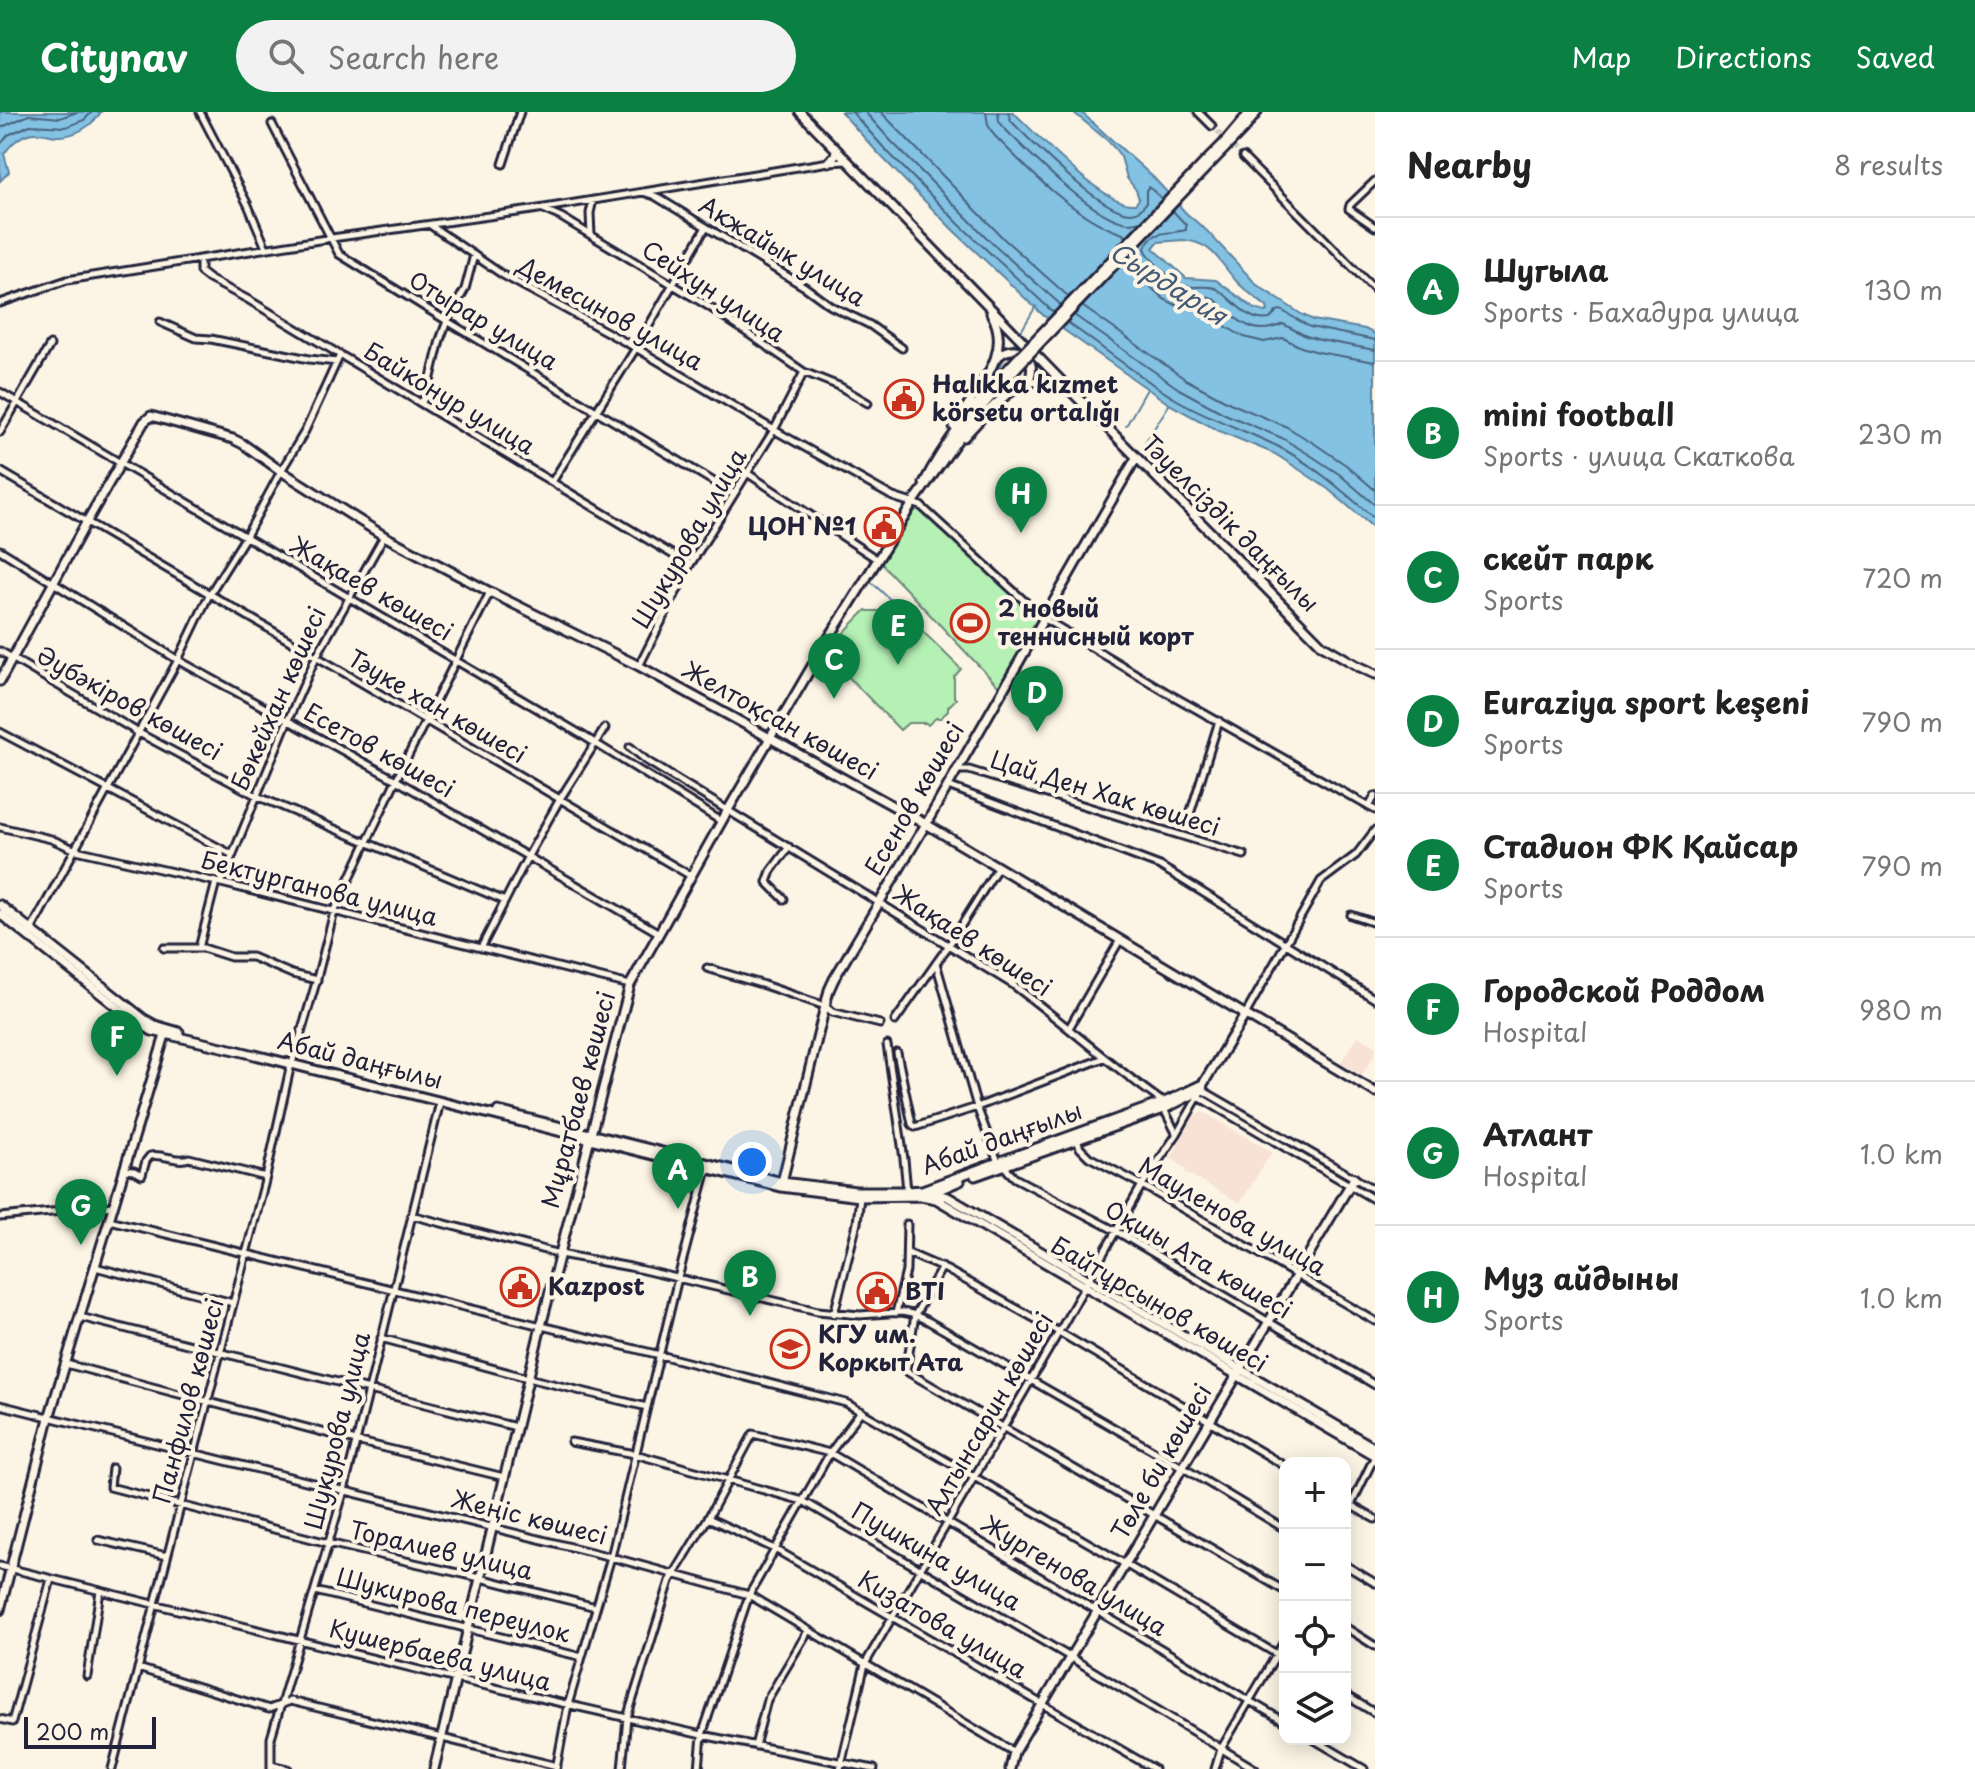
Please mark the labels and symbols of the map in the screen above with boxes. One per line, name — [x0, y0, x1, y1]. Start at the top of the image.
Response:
street label: Акжайык улица — [693, 186, 873, 314]
street label: Сейхун улица — [635, 230, 793, 350]
water label: Сырдария — [1103, 231, 1236, 335]
street label: Демесинов улица — [511, 246, 710, 378]
street label: Отырар улица — [403, 260, 566, 378]
street label: Байконур улица — [358, 332, 543, 463]
place label: Halıkka kızmet körsetu ortalığı — [932, 365, 1120, 429]
public building icon: Halıkka kızmet körsetu ortalığı — [883, 378, 925, 420]
street label: Тәуелсіздік даңғылы — [1135, 426, 1328, 619]
street label: Шукурова улица — [622, 441, 755, 635]
pin: H — [995, 467, 1047, 533]
public building icon: ЦОН №1 — [863, 506, 905, 548]
place label: ЦОН №1 — [748, 507, 856, 543]
street label: Жақаев көшесі — [284, 526, 460, 649]
place label: 2 новый теннисный корт — [997, 589, 1194, 653]
pin: E — [872, 599, 924, 665]
street label: Бөкейхан көшесі — [220, 600, 334, 796]
sports icon: 2 новый теннисный корт — [949, 602, 991, 644]
pin: C — [808, 633, 860, 699]
street label: Әубәкіров көшесі — [31, 636, 229, 768]
street label: Тәуке хан көшесі — [342, 639, 534, 771]
street label: Желтоқсан көшесі — [677, 651, 885, 788]
pin: D — [1011, 666, 1063, 732]
street label: Есетов көшесі — [298, 693, 462, 806]
street label: Есенов көшесі — [855, 715, 972, 881]
street label: Цай Ден Хак көшесі — [986, 740, 1225, 844]
street label: Бектурганова улица — [197, 840, 442, 934]
street label: Жақаев көшесі — [887, 874, 1060, 1004]
street label: Мұратбаев көшесі — [531, 987, 623, 1212]
pin: F — [91, 1010, 143, 1076]
street label: Абай даңғылы — [274, 1021, 447, 1097]
street label: Абай даңғылы — [916, 1091, 1087, 1183]
your location — [732, 1142, 772, 1182]
pin: A — [652, 1143, 704, 1209]
street label: Мауленова улица — [1132, 1147, 1334, 1284]
pin: G — [55, 1179, 107, 1245]
street label: Оқшы Ата көшесі — [1099, 1190, 1299, 1327]
street label: Байтұрсынов көшесі — [1045, 1226, 1275, 1380]
pin: B — [724, 1250, 776, 1316]
public building icon: Kazpost — [499, 1266, 541, 1308]
place label: Kazpost — [548, 1267, 645, 1303]
public building icon: BTI — [856, 1271, 898, 1313]
place label: BTI — [905, 1272, 945, 1308]
street label: Панфилов көшесі — [142, 1294, 232, 1507]
street label: Алтынсарин көшесі — [915, 1305, 1061, 1521]
place label: КГУ им. Коркыт Ата — [818, 1315, 964, 1379]
street label: Шукурова улица — [294, 1328, 378, 1533]
school or university icon: КГУ им. Коркыт Ата — [769, 1328, 811, 1370]
street label: Төле би көшесі — [1101, 1377, 1219, 1545]
street label: Жеңіс көшесі — [448, 1479, 611, 1553]
street label: Пушкина улица — [846, 1492, 1028, 1618]
street label: Жургенова улица — [976, 1505, 1175, 1644]
street label: Торалиев улица — [346, 1510, 537, 1588]
street label: Шукирова переулок — [333, 1558, 575, 1651]
street label: Кизатова улица — [852, 1560, 1034, 1686]
street label: Кушербаева улица — [326, 1609, 555, 1699]
scale bar — [24, 1713, 156, 1749]

